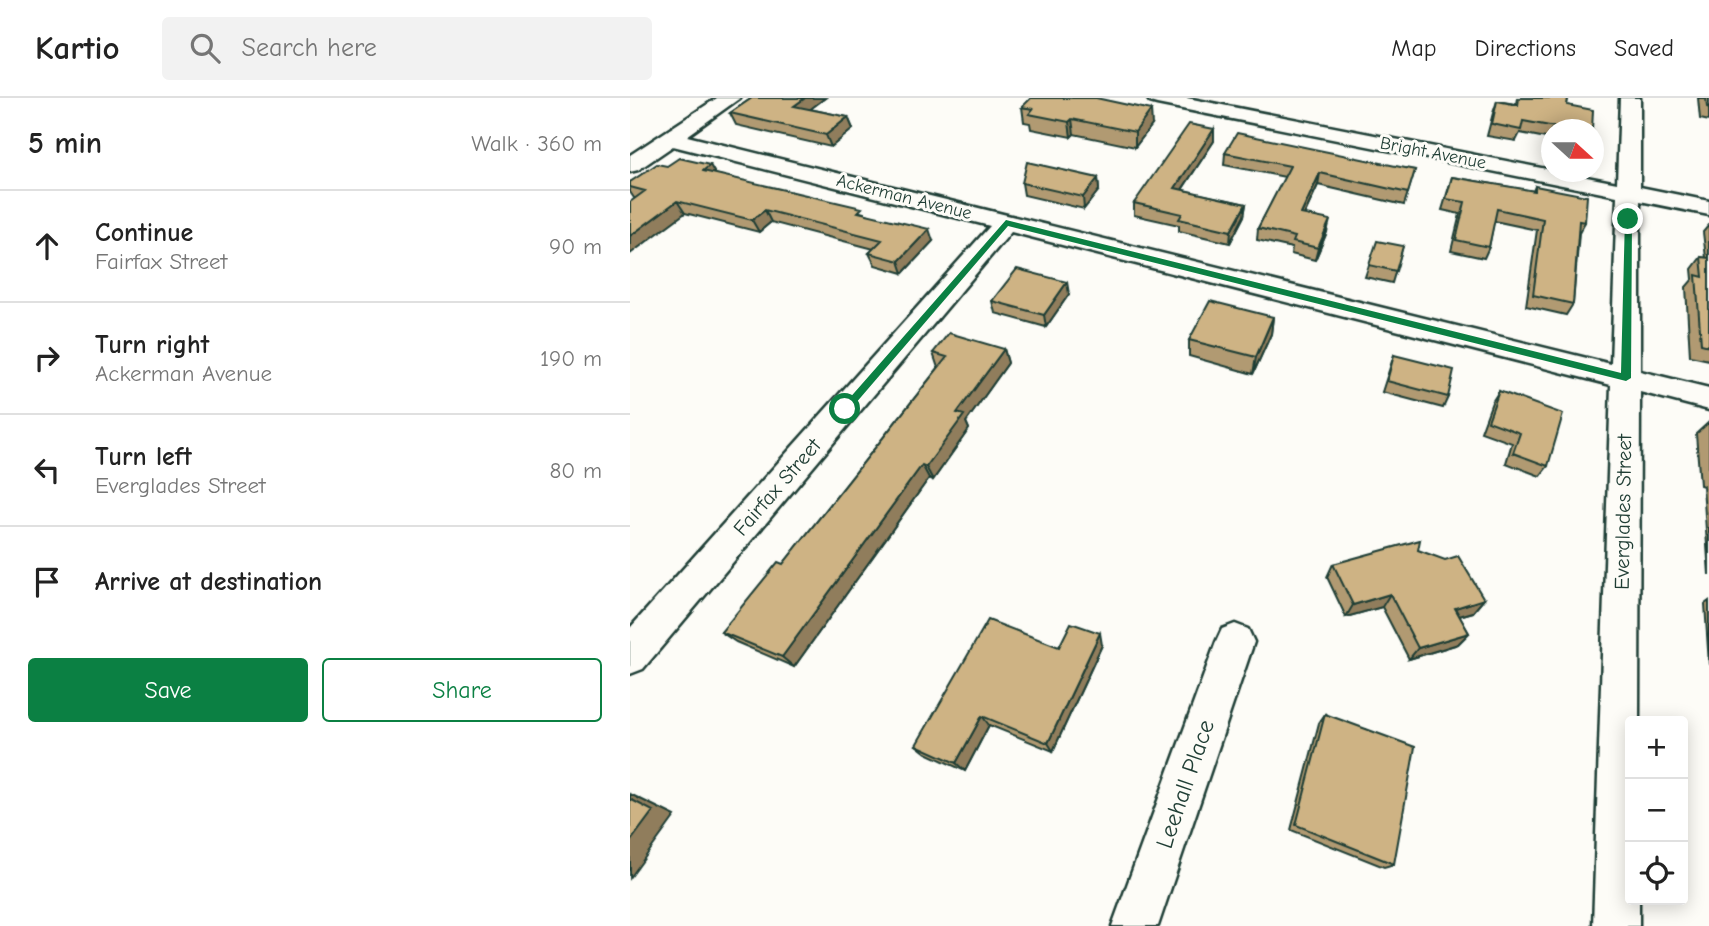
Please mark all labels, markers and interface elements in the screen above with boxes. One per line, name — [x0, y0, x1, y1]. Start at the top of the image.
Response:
search box — [162, 17, 652, 80]
text: Kartio — [35, 29, 120, 67]
icon: search — [186, 29, 224, 67]
text: Search here — [242, 33, 377, 63]
text: Map — [1391, 34, 1437, 62]
text: Directions — [1475, 34, 1576, 62]
text: Saved — [1614, 34, 1674, 62]
north arrow — [1541, 119, 1604, 182]
text: 5 min — [28, 126, 102, 161]
text: Walk · 360 m — [471, 130, 602, 157]
street label: Bright Avenue — [1378, 132, 1488, 174]
street label: Ackerman Avenue — [834, 170, 974, 224]
route end — [1612, 203, 1643, 234]
text: Continue — [95, 218, 193, 248]
icon: ahead — [28, 227, 66, 265]
text: 90 m — [549, 233, 602, 260]
text: Fairfax Street — [95, 248, 227, 275]
text: Turn right — [95, 330, 209, 360]
icon: right — [28, 339, 66, 377]
text: 190 m — [540, 345, 602, 372]
text: Ackerman Avenue — [95, 360, 272, 387]
route start — [829, 393, 860, 424]
street label: Fairfax Street — [728, 433, 826, 540]
street label: Everglades Street — [1610, 433, 1636, 590]
text: Turn left — [95, 442, 192, 472]
icon: left — [28, 451, 66, 489]
text: 80 m — [549, 457, 602, 484]
text: Everglades Street — [95, 472, 266, 499]
icon: arrive — [28, 563, 66, 601]
text: Arrive at destination — [95, 567, 322, 597]
button: Save — [28, 658, 308, 722]
button: Share — [322, 658, 602, 722]
street label: Leehall Place — [1150, 716, 1220, 852]
map controls — [1625, 716, 1688, 905]
button: + — [1625, 716, 1688, 779]
button: − — [1625, 779, 1688, 842]
button: locate — [1625, 842, 1688, 905]

